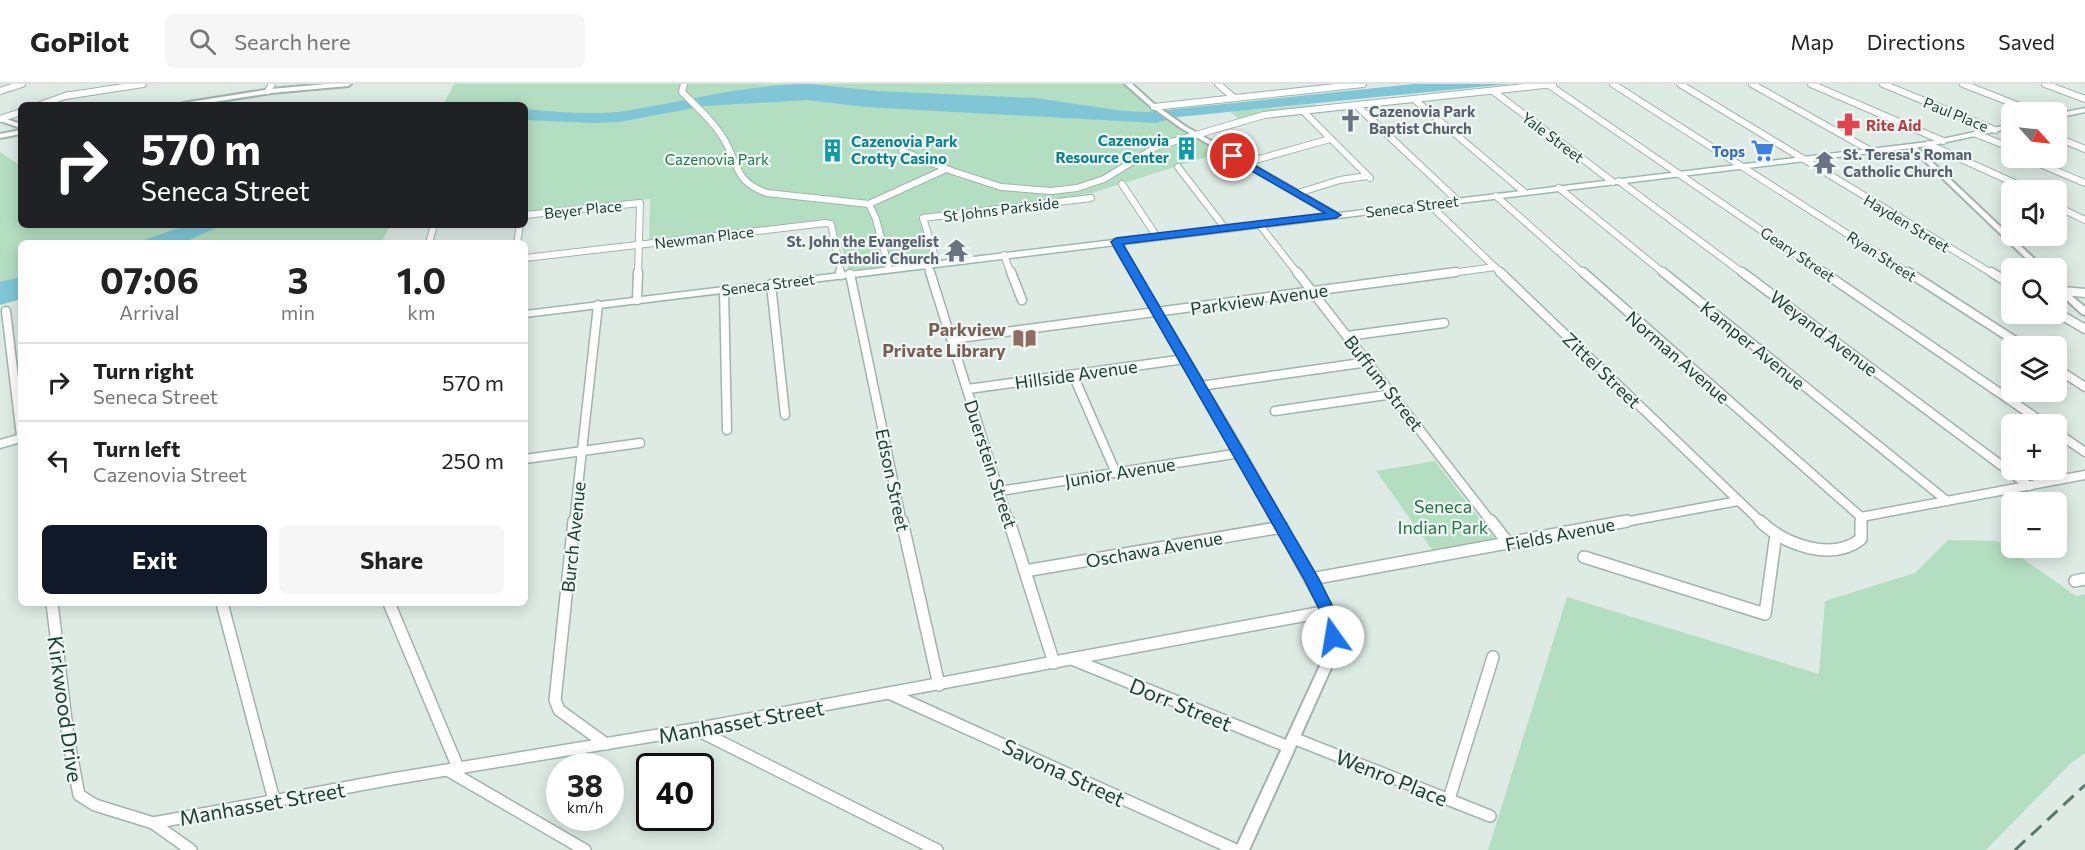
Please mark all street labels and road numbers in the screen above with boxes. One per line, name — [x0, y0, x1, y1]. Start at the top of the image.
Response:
street label: Paul Place — [1921, 93, 1991, 135]
street label: Yale Street — [1518, 108, 1588, 166]
street label: Hayden Street — [1861, 190, 1953, 256]
street label: Seneca Street — [1364, 191, 1460, 221]
street label: St Johns Parkside — [942, 193, 1060, 225]
street label: Beyer Place — [543, 196, 623, 222]
street label: Newman Place — [653, 222, 755, 252]
street label: Geary Street — [1757, 223, 1839, 285]
street label: Ryan Street — [1844, 227, 1920, 285]
street label: Seneca Street — [720, 269, 816, 299]
street label: Parkview Avenue — [1189, 278, 1329, 320]
street label: Weyand Avenue — [1766, 285, 1882, 381]
street label: Kamper Avenue — [1696, 296, 1810, 394]
street label: Norman Avenue — [1622, 306, 1734, 408]
street label: Zittel Street — [1558, 327, 1646, 413]
street label: Buffum Street — [1340, 331, 1428, 435]
street label: Hillside Avenue — [1013, 355, 1139, 393]
street label: Duerstein Street — [960, 397, 1022, 531]
street label: Edson Street — [871, 427, 915, 533]
street label: Junior Avenue — [1063, 452, 1177, 492]
street label: Burch Avenue — [556, 481, 590, 593]
street label: Fields Avenue — [1503, 513, 1617, 555]
street label: Oschawa Avenue — [1084, 526, 1224, 572]
street label: Kirkwood Drive — [43, 634, 89, 784]
street label: Dorr Street — [1126, 672, 1236, 736]
street label: Manhasset Street — [656, 694, 826, 748]
street label: Savona Street — [999, 733, 1129, 811]
street label: Wenro Place — [1332, 743, 1452, 811]
street label: Manhasset Street — [177, 776, 347, 830]

